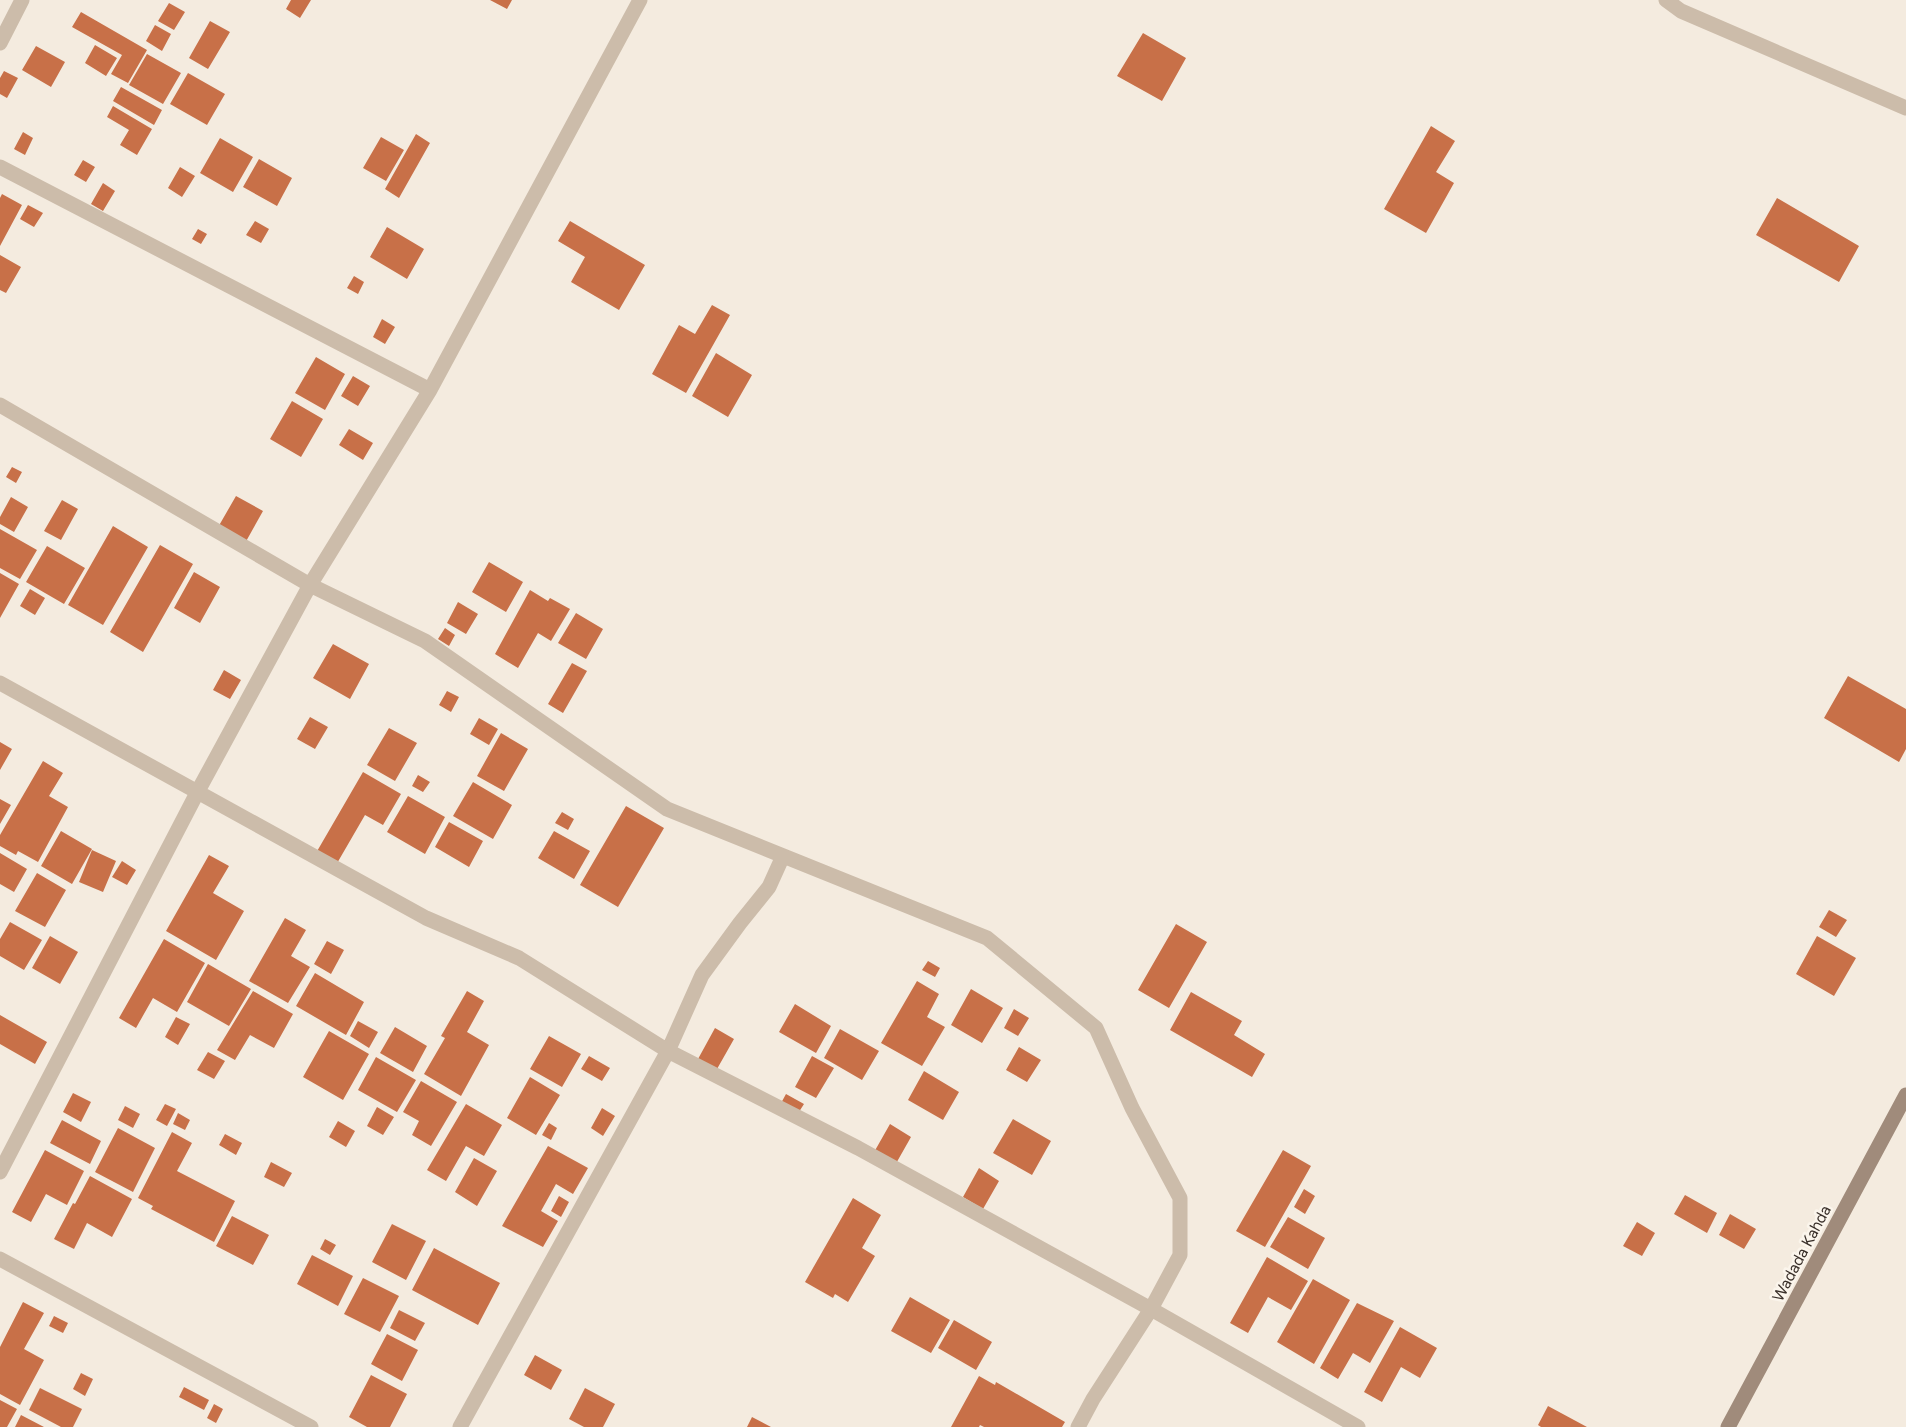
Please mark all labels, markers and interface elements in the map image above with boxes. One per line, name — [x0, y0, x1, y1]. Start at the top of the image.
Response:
street label: Wadada Kahda — [1768, 1202, 1835, 1305]

